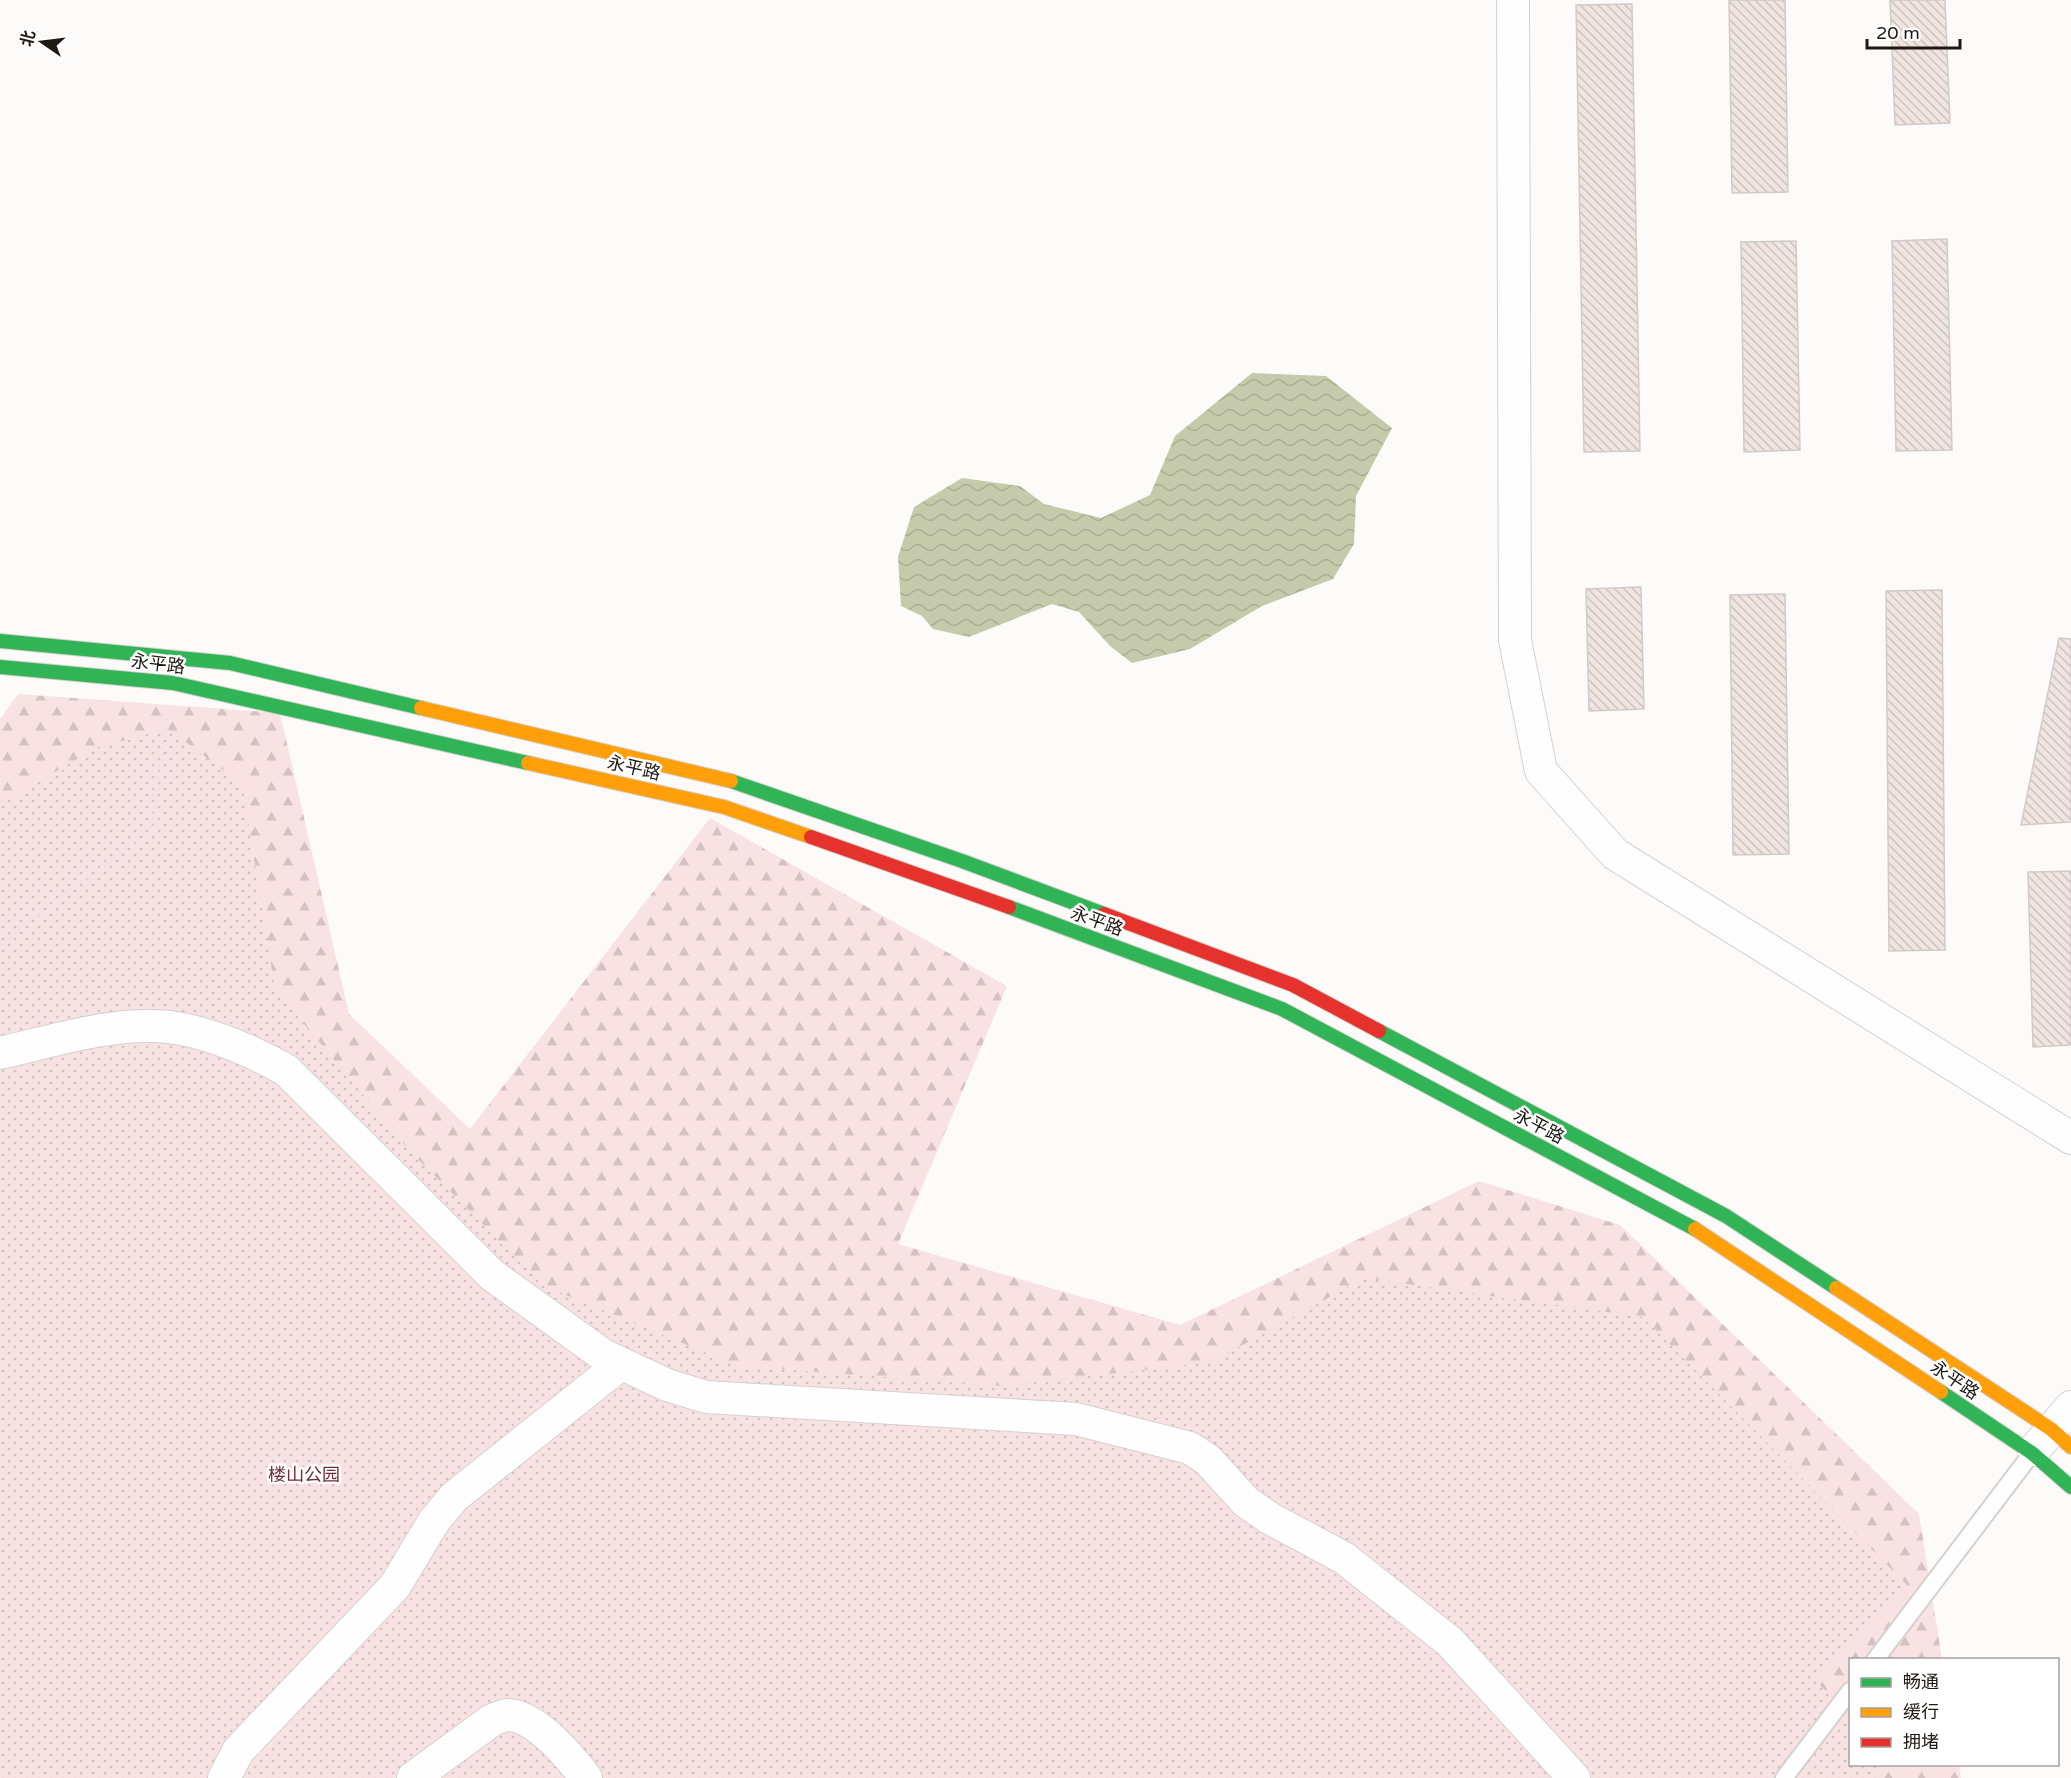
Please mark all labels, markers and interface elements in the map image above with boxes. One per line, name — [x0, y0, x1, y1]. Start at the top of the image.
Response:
north arrow — [12, 12, 72, 72]
scale bar — [1867, 12, 1960, 50]
text: 20 m — [1876, 22, 1920, 44]
text: 北 — [17, 28, 40, 49]
street label: 永平路 — [130, 650, 186, 678]
street label: 永平路 — [605, 751, 663, 785]
street label: 永平路 — [1068, 901, 1126, 941]
street label: 永平路 — [1510, 1104, 1568, 1148]
street label: 永平路 — [1926, 1356, 1984, 1404]
park label: 楼山公园 — [268, 1464, 340, 1486]
legend — [1849, 1658, 2059, 1766]
text: 畅通 — [1903, 1671, 1939, 1693]
text: 缓行 — [1903, 1701, 1939, 1723]
text: 拥堵 — [1903, 1731, 1939, 1753]

